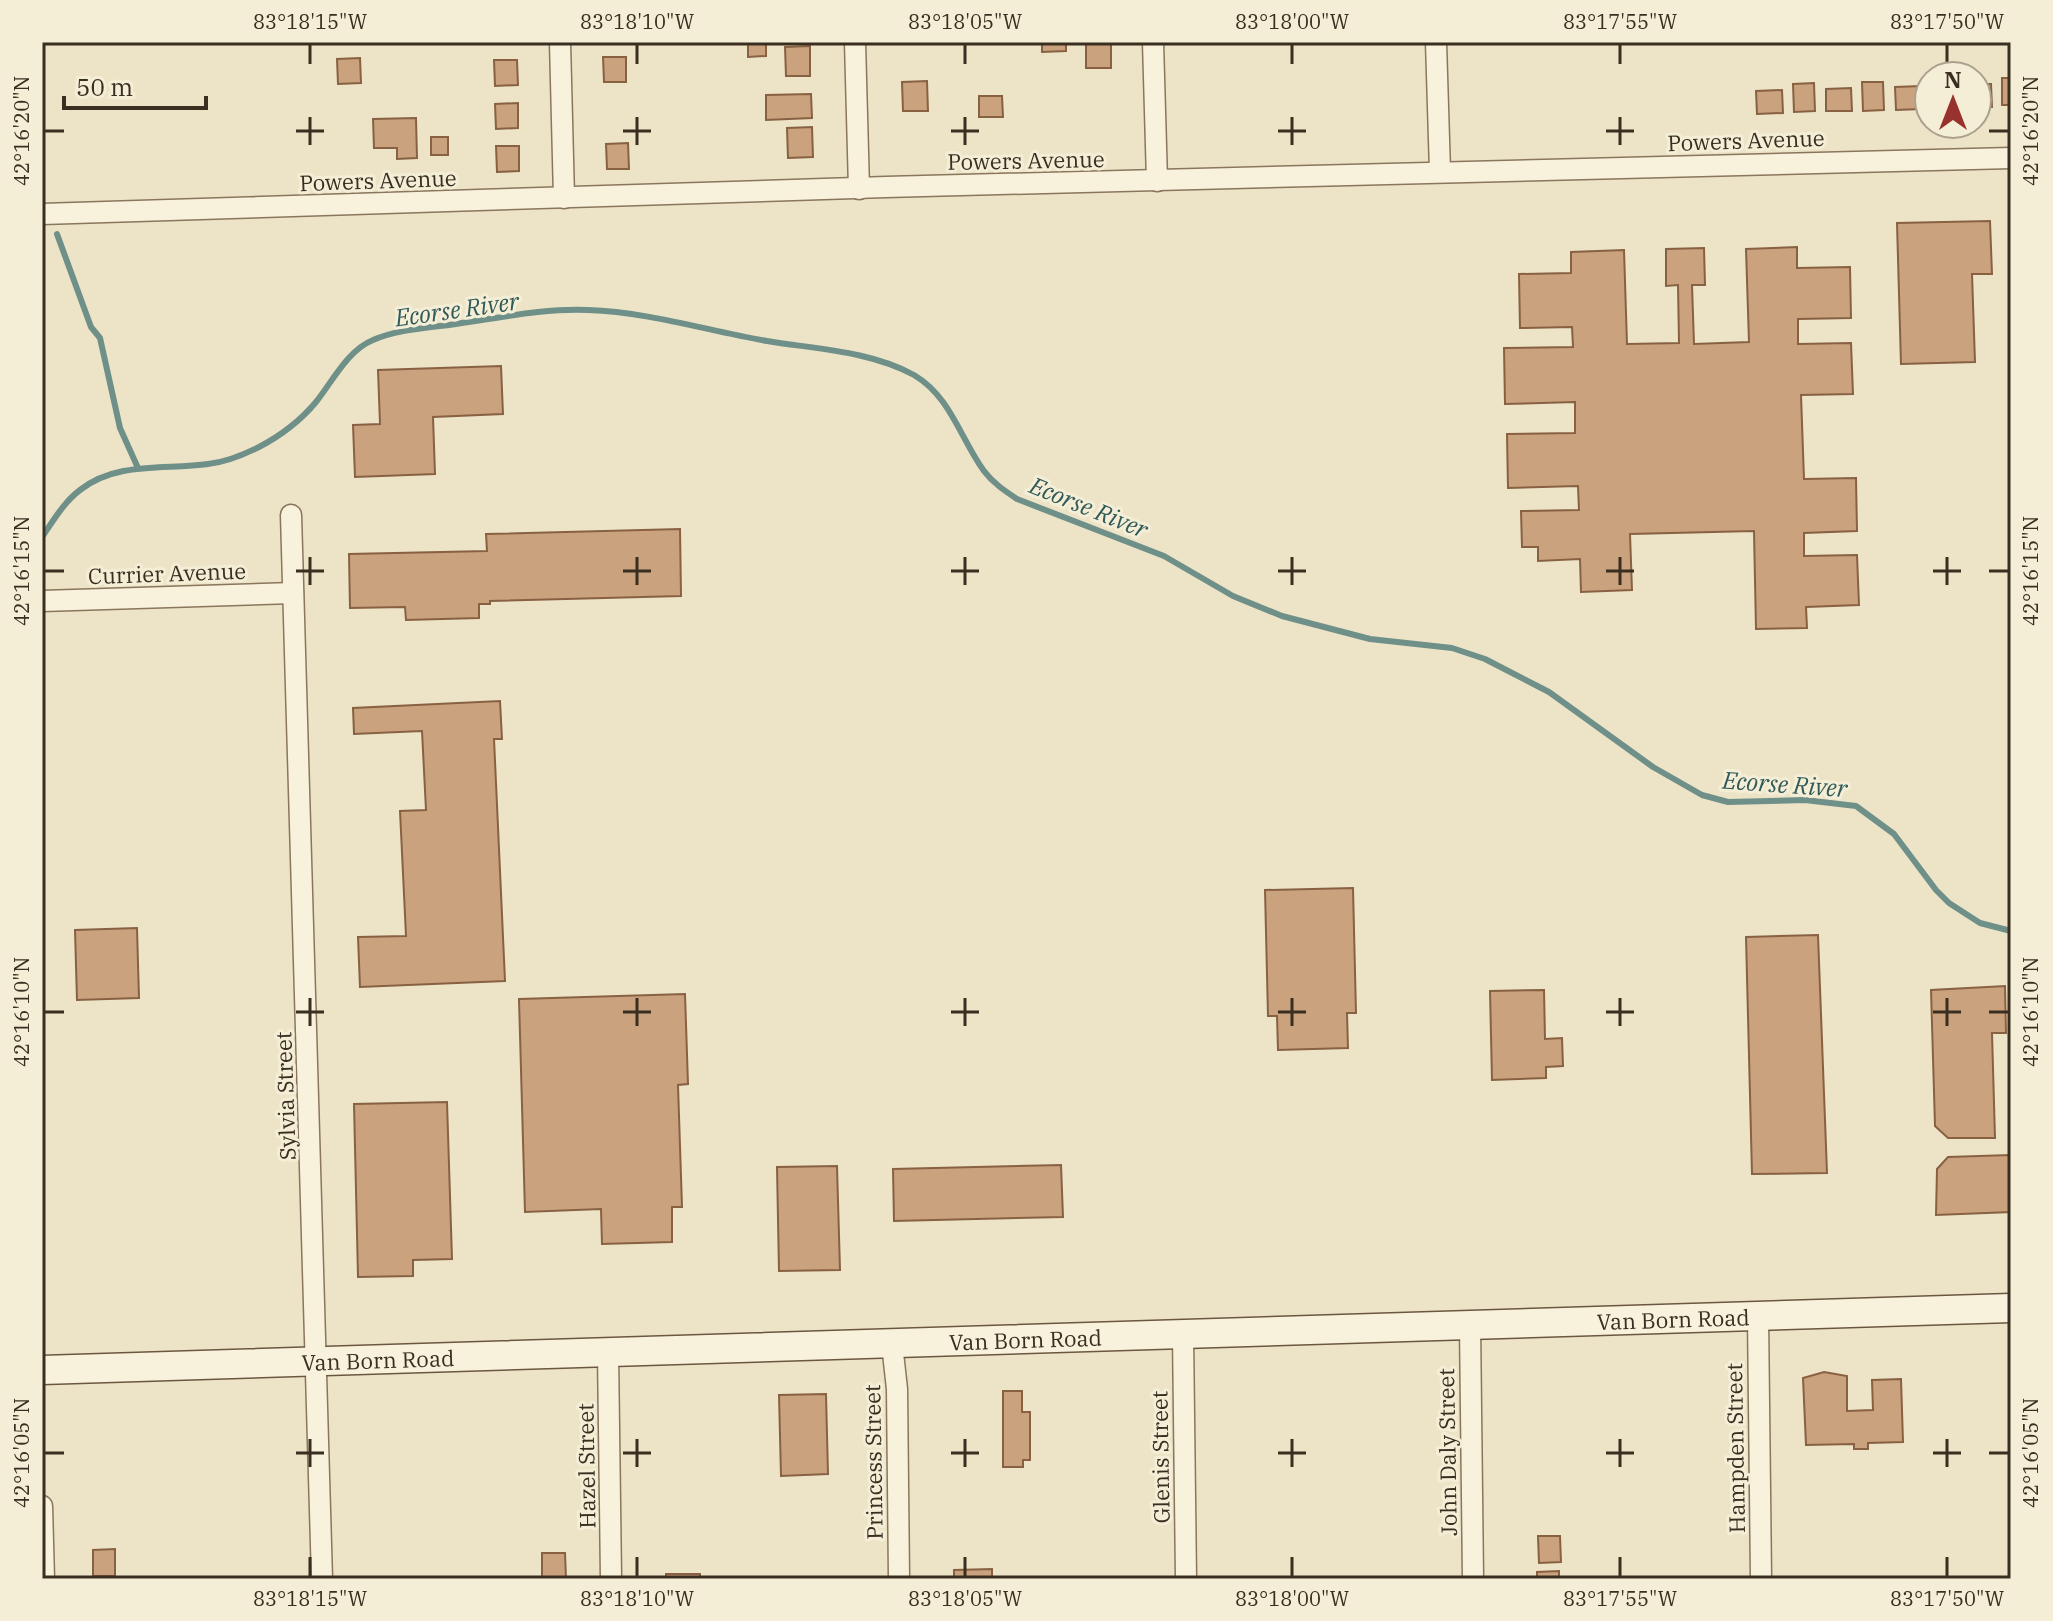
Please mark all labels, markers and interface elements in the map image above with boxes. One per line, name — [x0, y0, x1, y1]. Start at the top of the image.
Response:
text: 83°18'15"W — [253, 8, 367, 35]
text: 83°18'10"W — [580, 8, 694, 35]
text: 83°18'05"W — [908, 8, 1022, 35]
text: 83°18'00"W — [1235, 8, 1349, 35]
text: 83°17'55"W — [1563, 8, 1677, 35]
text: 83°17'50"W — [1890, 8, 2004, 35]
scale bar — [64, 60, 206, 110]
north arrow — [1913, 60, 1993, 140]
text: N — [1944, 65, 1962, 94]
text: 50 m — [76, 71, 133, 103]
text: 42°16'20"N — [8, 76, 35, 186]
text: 42°16'20"N — [2017, 76, 2044, 186]
street label: Powers Avenue — [1667, 123, 1825, 157]
street label: Powers Avenue — [947, 144, 1105, 176]
street label: Powers Avenue — [299, 163, 457, 197]
water label: Ecorse River — [392, 284, 523, 334]
water label: Ecorse River — [1024, 468, 1154, 546]
text: 42°16'15"N — [8, 516, 35, 626]
text: 42°16'15"N — [2017, 516, 2044, 626]
street label: Currier Avenue — [87, 556, 247, 590]
water label: Ecorse River — [1721, 764, 1850, 804]
text: 42°16'10"N — [8, 957, 35, 1067]
text: 42°16'10"N — [2017, 957, 2044, 1067]
street label: Sylvia Street — [268, 1031, 302, 1161]
street label: Van Born Road — [1596, 1302, 1750, 1336]
street label: Van Born Road — [949, 1322, 1102, 1356]
street label: Van Born Road — [301, 1343, 455, 1376]
street label: Hampden Street — [1719, 1362, 1751, 1533]
street label: John Daly Street — [1431, 1368, 1463, 1536]
street label: Princess Street — [857, 1384, 889, 1540]
street label: Glenis Street — [1144, 1390, 1176, 1524]
text: 42°16'05"N — [8, 1398, 35, 1508]
text: 42°16'05"N — [2017, 1398, 2044, 1508]
street label: Hazel Street — [570, 1403, 602, 1529]
text: 83°18'15"W — [253, 1585, 367, 1612]
text: 83°18'10"W — [580, 1585, 694, 1612]
text: 83°18'05"W — [908, 1585, 1022, 1612]
text: 83°18'00"W — [1235, 1585, 1349, 1612]
text: 83°17'55"W — [1563, 1585, 1677, 1612]
text: 83°17'50"W — [1890, 1585, 2004, 1612]

